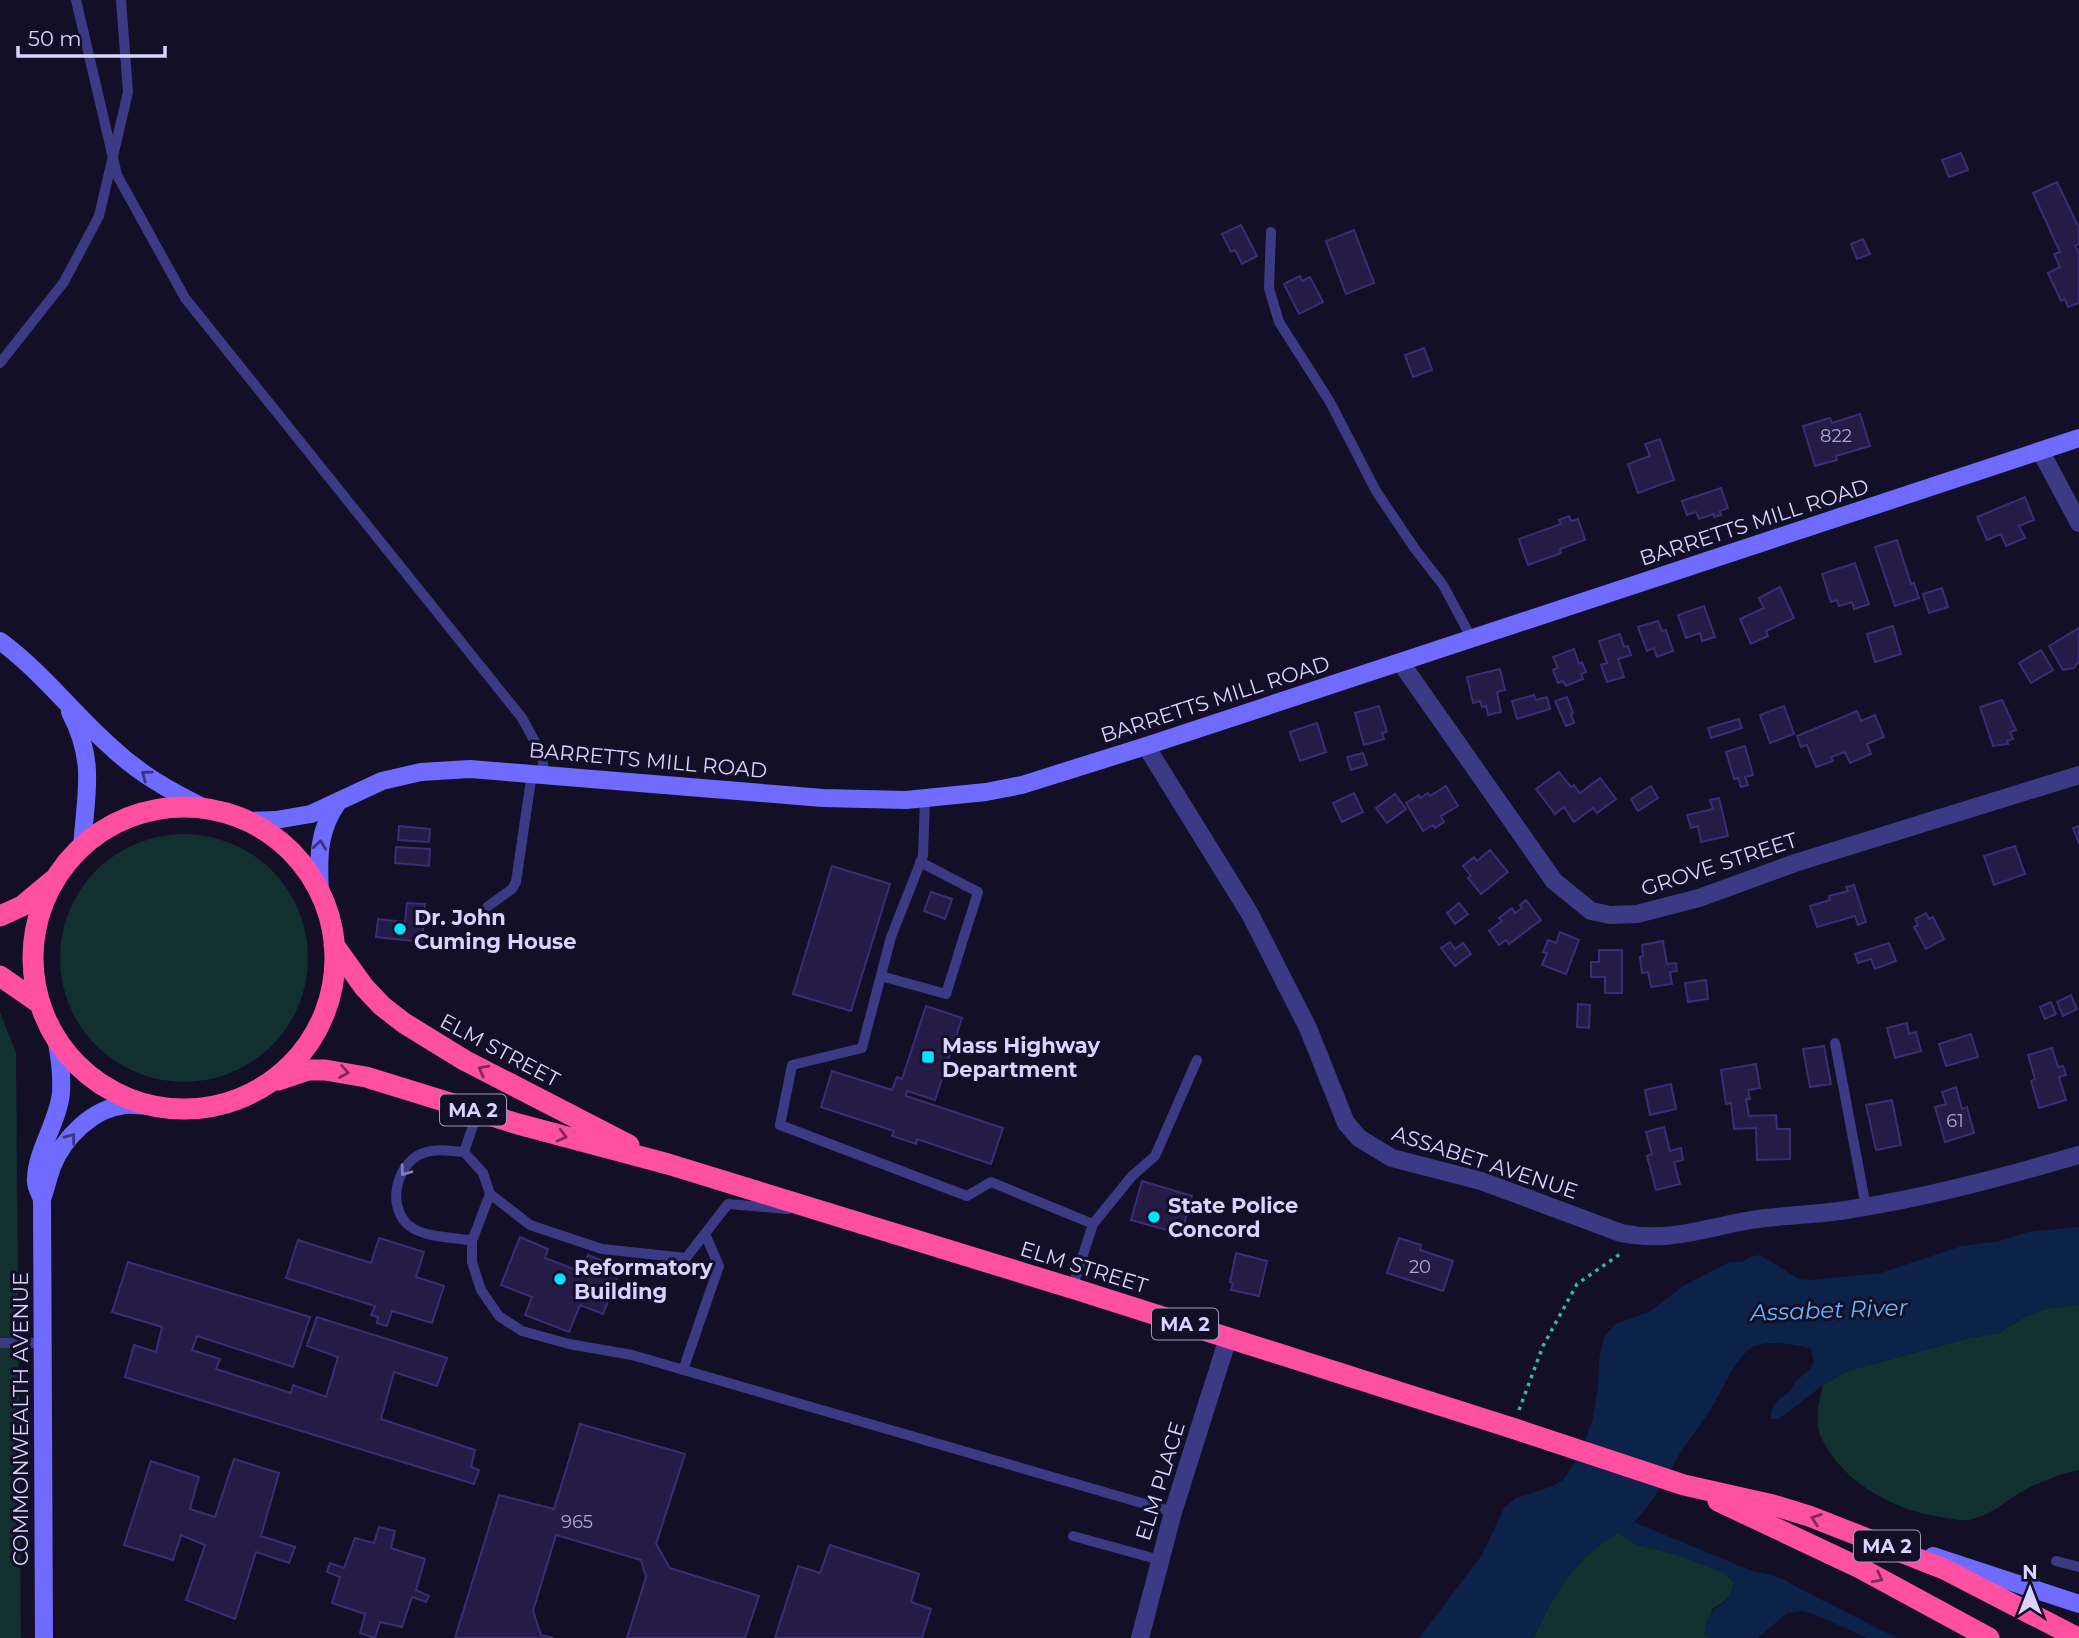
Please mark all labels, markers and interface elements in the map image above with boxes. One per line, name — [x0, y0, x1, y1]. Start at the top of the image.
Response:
scale bar — [18, 14, 164, 58]
text: 50 m — [28, 26, 82, 51]
house number: 822 — [1820, 425, 1852, 447]
street label: BARRETTS MILL ROAD — [1636, 473, 1872, 571]
street label: BARRETTS MILL ROAD — [1097, 650, 1333, 748]
street label: BARRETTS MILL ROAD — [528, 737, 768, 783]
one-way arrow — [141, 771, 153, 783]
street label: GROVE STREET — [1638, 827, 1800, 901]
one-way arrow — [313, 839, 328, 851]
place label: Dr. John Cuming House — [414, 905, 576, 954]
marker: Dr. John Cuming House — [392, 921, 408, 937]
street label: ELM STREET — [436, 1008, 564, 1092]
place label: Mass Highway Department — [942, 1033, 1101, 1082]
marker: Mass Highway Department — [920, 1049, 936, 1065]
one-way arrow — [338, 1064, 350, 1079]
one-way arrow — [478, 1065, 491, 1079]
road number: MA 2 — [440, 1094, 506, 1126]
house number: 61 — [1946, 1110, 1964, 1132]
street label: ASSABET AVENUE — [1389, 1120, 1581, 1204]
one-way arrow — [556, 1128, 568, 1142]
one-way arrow — [62, 1133, 75, 1146]
one-way arrow — [400, 1163, 413, 1176]
place label: State Police Concord — [1168, 1193, 1298, 1242]
marker: State Police Concord — [1146, 1209, 1162, 1225]
street label: ELM STREET — [1017, 1236, 1151, 1298]
place label: Reformatory Building — [574, 1255, 713, 1304]
house number: 20 — [1409, 1256, 1431, 1278]
marker: Reformatory Building — [552, 1271, 568, 1287]
street label: COMMONWEALTH AVENUE — [8, 1272, 33, 1566]
water label: Assabet River — [1748, 1293, 1909, 1327]
road number: MA 2 — [1152, 1308, 1218, 1340]
street label: ELM PLACE — [1130, 1419, 1190, 1543]
house number: 965 — [561, 1511, 593, 1533]
one-way arrow — [1810, 1513, 1822, 1527]
road number: MA 2 — [1854, 1530, 1920, 1562]
north arrow — [1995, 1554, 2065, 1624]
text: N — [2022, 1561, 2038, 1584]
one-way arrow — [1871, 1569, 1884, 1583]

